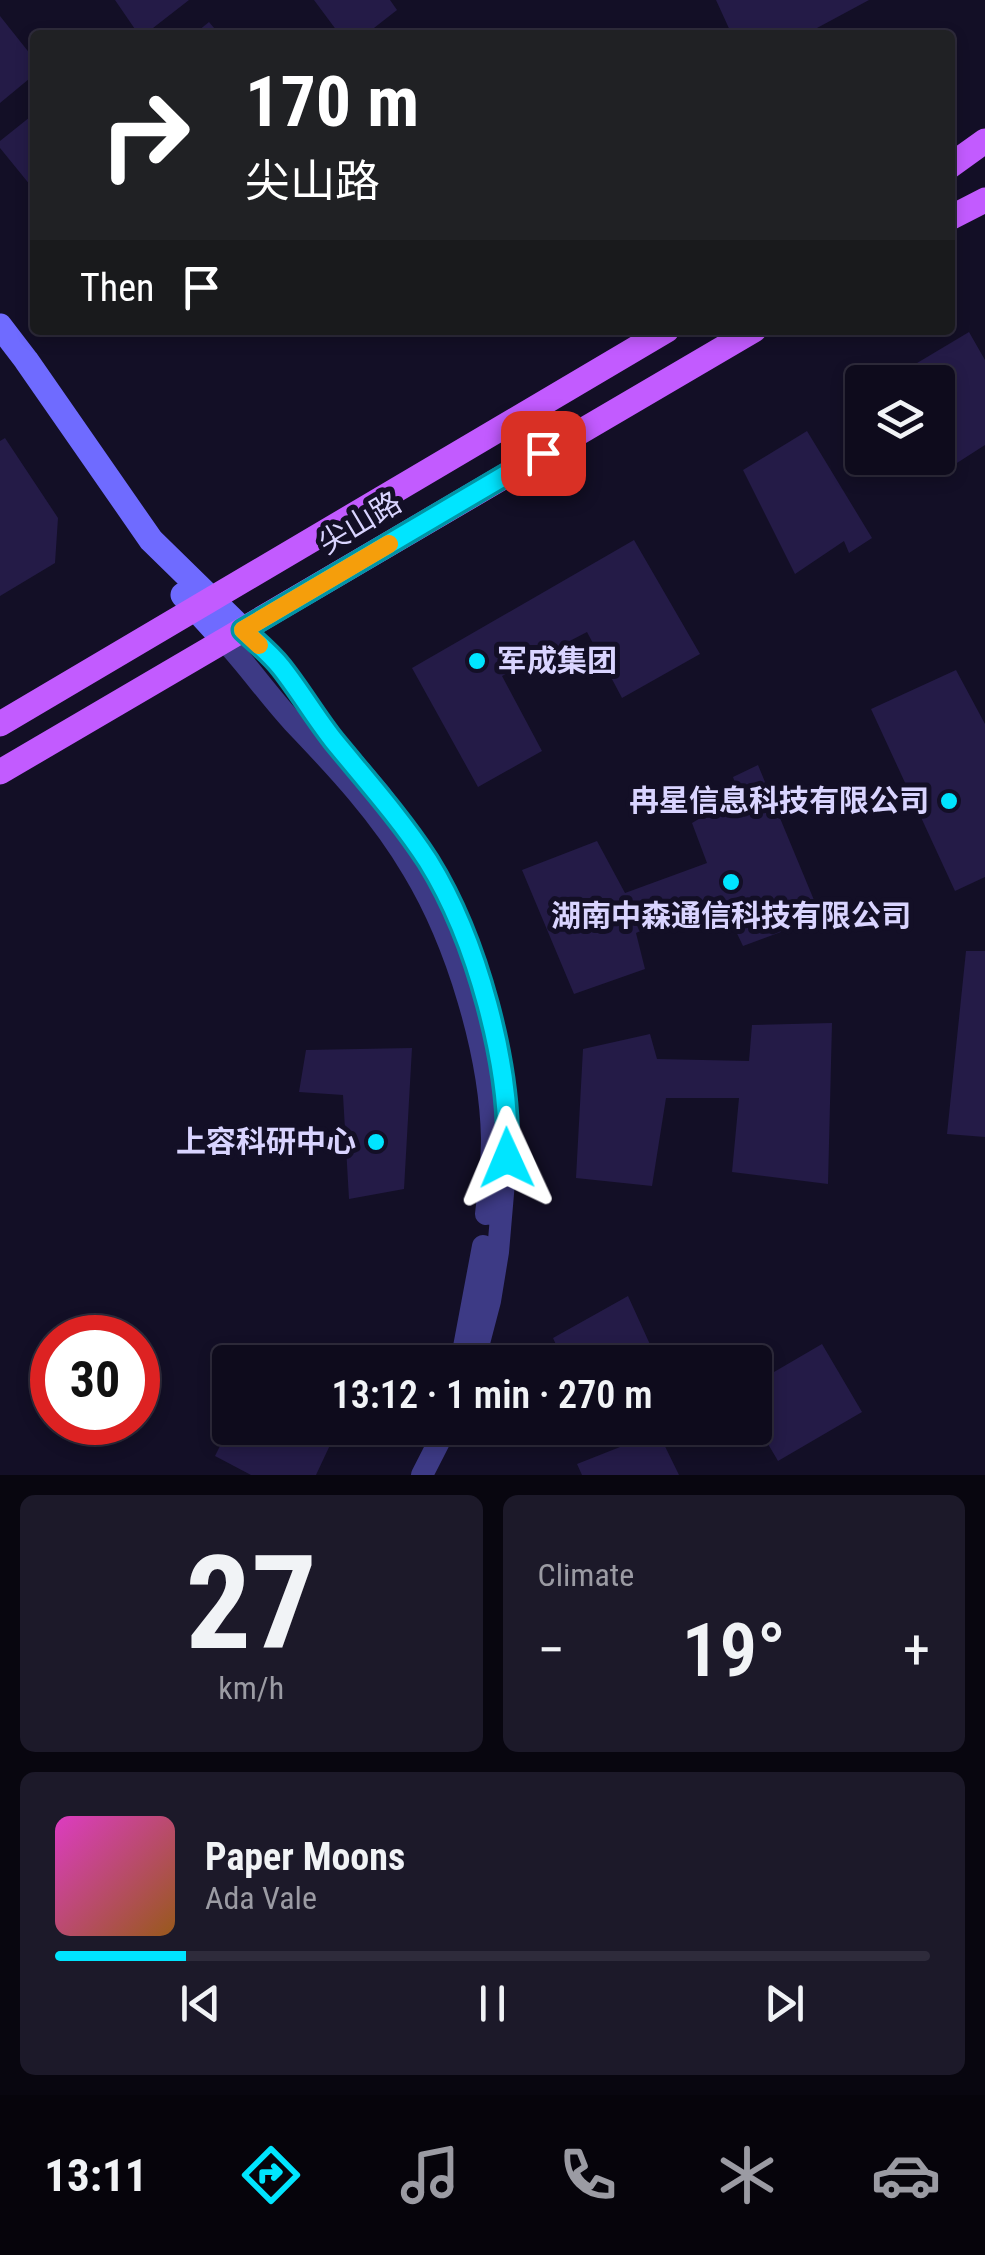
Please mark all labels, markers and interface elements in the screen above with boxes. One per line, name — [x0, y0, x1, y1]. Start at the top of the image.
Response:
text: 170 m — [245, 61, 419, 143]
icon: right — [80, 70, 210, 200]
text: 尖山路 — [245, 155, 380, 208]
icon: arrive — [174, 260, 229, 315]
text: Then — [80, 266, 154, 310]
map controls — [845, 365, 955, 475]
button: layers — [845, 365, 955, 475]
pin — [501, 411, 586, 496]
icon: arrive — [516, 426, 571, 481]
street label: 尖山路 — [312, 484, 407, 561]
place label: 军成集团 — [497, 643, 617, 678]
marker: 军成集团 — [466, 650, 488, 672]
place label: 冉星信息科技有限公司 — [629, 783, 929, 818]
marker: 冉星信息科技有限公司 — [938, 790, 960, 812]
marker: 湖南中森通信科技有限公司 — [720, 871, 742, 893]
place label: 湖南中森通信科技有限公司 — [551, 898, 911, 933]
position arrow — [455, 1106, 559, 1210]
place label: 上容科研中心 — [176, 1124, 356, 1159]
marker: 上容科研中心 — [365, 1131, 387, 1153]
speed limit sign: 30 — [30, 1315, 160, 1445]
text: 13:12 · 1 min · 270 m — [332, 1373, 652, 1417]
text: 27 — [186, 1527, 317, 1680]
text: Climate — [538, 1556, 634, 1594]
text: 19° — [682, 1606, 786, 1694]
text: − — [538, 1618, 565, 1682]
text: + — [903, 1618, 930, 1682]
text: km/h — [218, 1669, 284, 1707]
text: Paper Moons — [205, 1835, 405, 1879]
text: Ada Vale — [205, 1879, 317, 1917]
icon: previous — [173, 1976, 228, 2031]
icon: pause — [465, 1976, 520, 2031]
icon: next — [757, 1976, 812, 2031]
icon: directions — [236, 2140, 306, 2210]
icon: music — [395, 2140, 465, 2210]
icon: phone — [553, 2140, 623, 2210]
icon: climate — [712, 2140, 782, 2210]
icon: car — [871, 2140, 941, 2210]
text: 13:11 — [44, 2149, 148, 2202]

